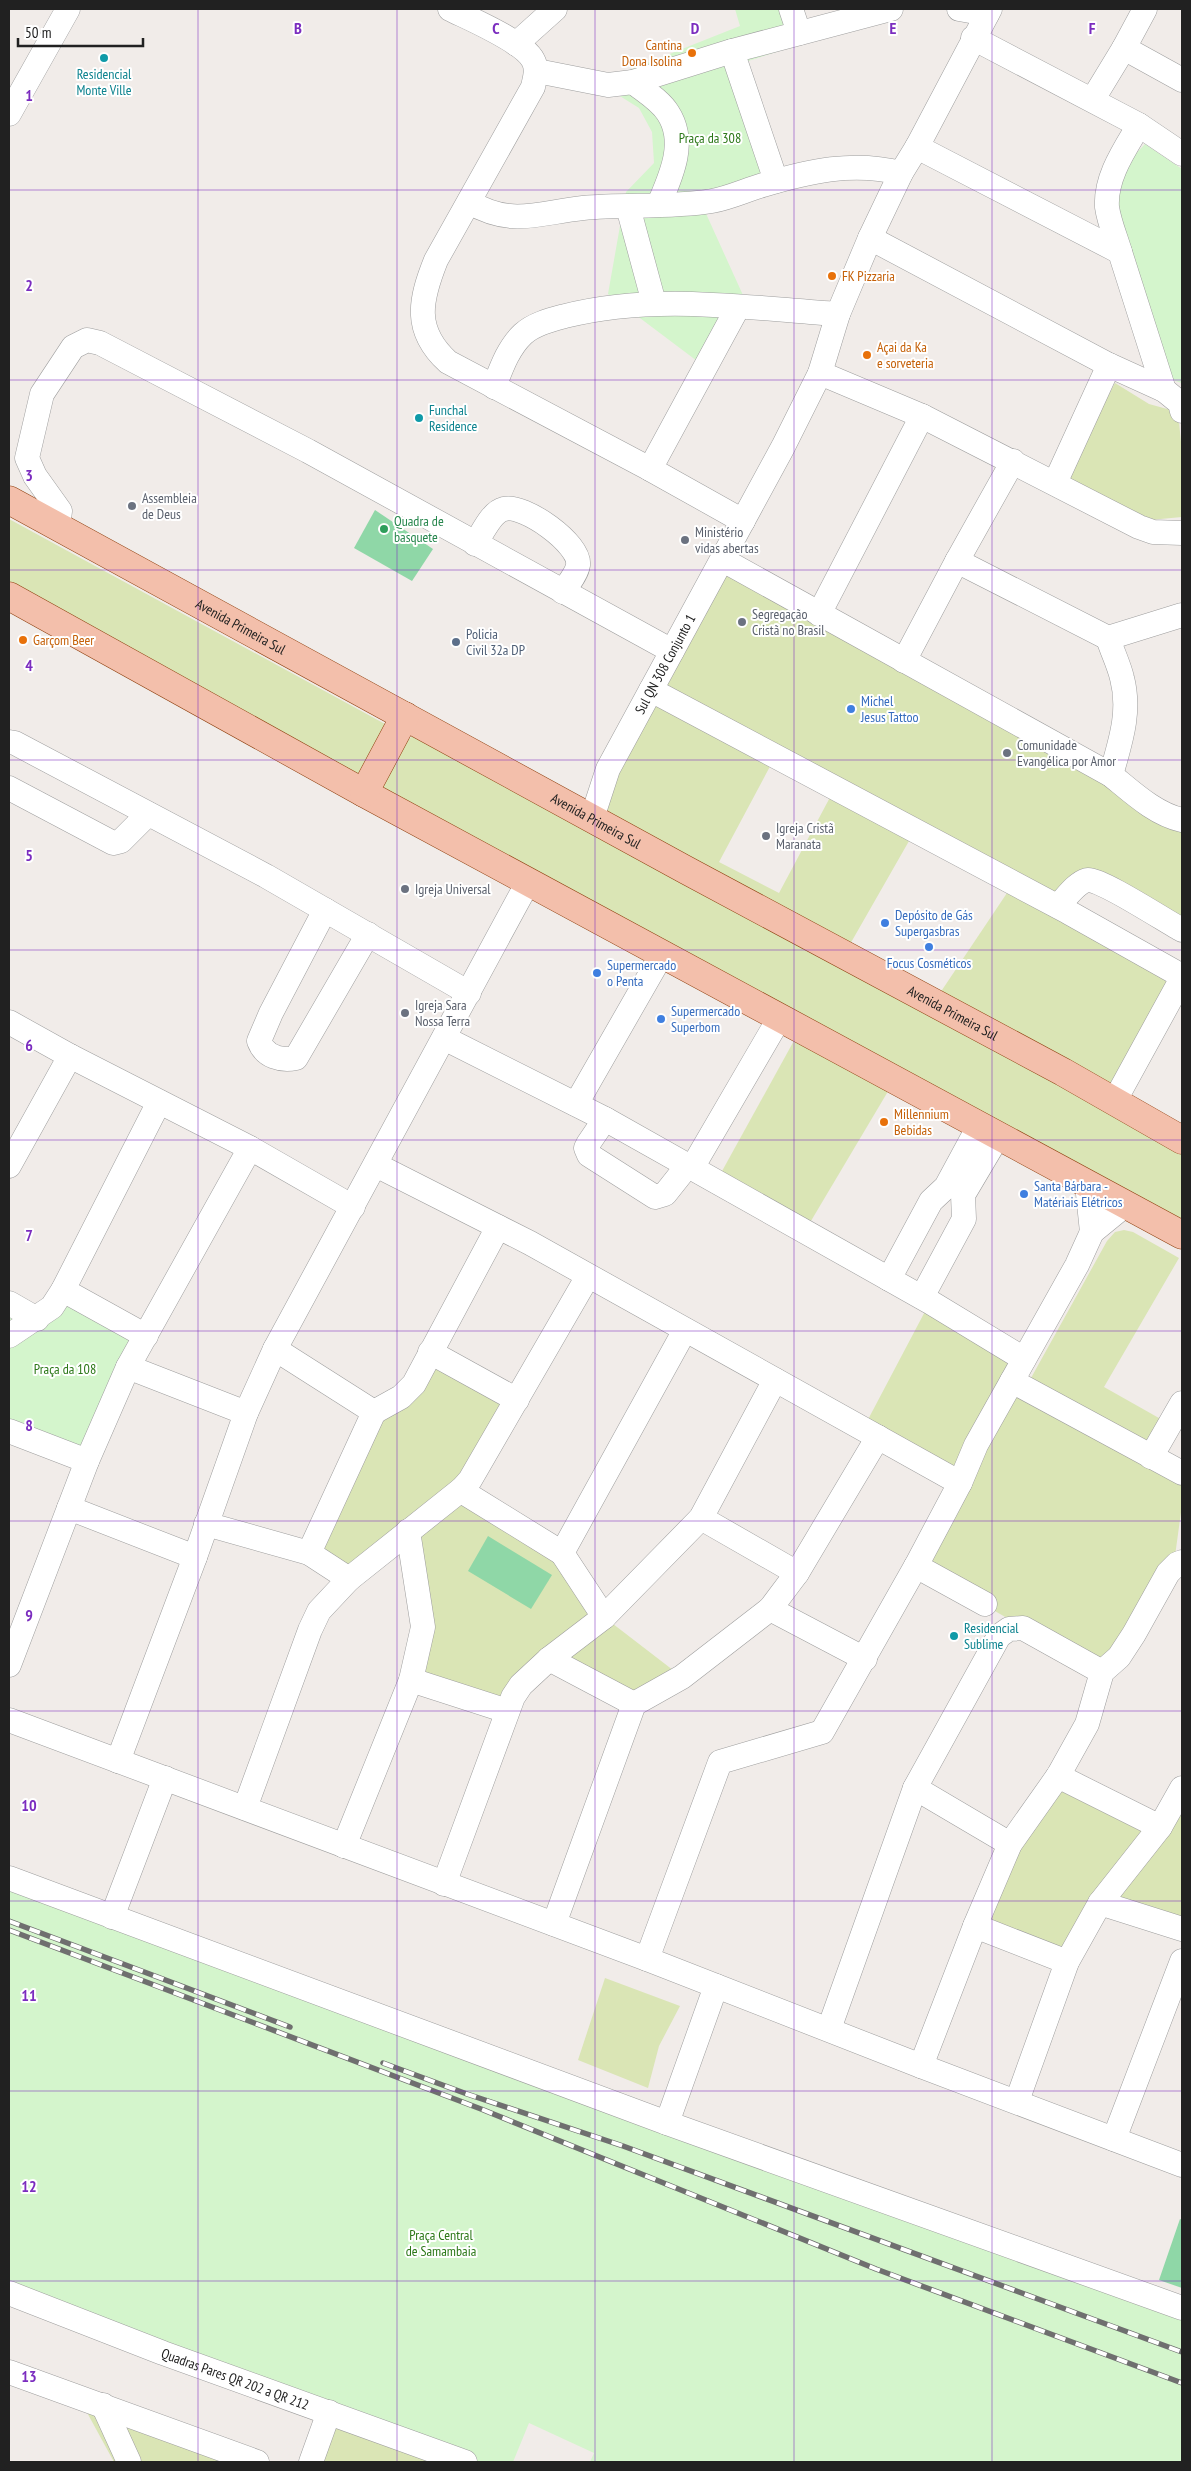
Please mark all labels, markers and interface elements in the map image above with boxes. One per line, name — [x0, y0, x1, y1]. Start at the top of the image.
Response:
scale bar — [18, 15, 142, 47]
text: B — [294, 18, 302, 38]
text: C — [492, 18, 500, 38]
text: D — [691, 18, 700, 38]
text: E — [890, 18, 897, 38]
text: F — [1089, 18, 1096, 38]
text: 50 m — [25, 23, 51, 42]
place label: Cantina Dona Isolina — [622, 36, 682, 70]
marker: Cantina Dona Isolina — [686, 47, 698, 59]
marker: Residencial Monte Ville — [98, 52, 110, 64]
place label: Residencial Monte Ville — [76, 65, 132, 99]
text: 1 — [25, 85, 33, 105]
park label: Praça da 308 — [679, 129, 741, 147]
place label: FK Pizzaria — [842, 267, 895, 285]
marker: FK Pizzaria — [826, 270, 838, 282]
text: 2 — [25, 275, 33, 295]
place label: Açai da Ka e sorveteria — [877, 338, 934, 372]
marker: Açai da Ka e sorveteria — [861, 349, 873, 361]
place label: Funchal Residence — [429, 401, 477, 435]
marker: Funchal Residence — [413, 412, 425, 424]
text: 3 — [25, 465, 33, 485]
place label: Assembleia de Deus — [142, 489, 197, 523]
marker: Assembleia de Deus — [126, 500, 138, 512]
place label: Quadra de basquete — [394, 512, 444, 546]
marker: Quadra de basquete — [378, 523, 390, 535]
place label: Ministério vidas abertas — [695, 523, 759, 557]
marker: Ministério vidas abertas — [679, 534, 691, 546]
street label: Avenida Primeira Sul — [193, 595, 289, 659]
place label: Segregação Cristã no Brasil — [752, 605, 825, 639]
street label: Sul QN 308 Conjunto 1 — [631, 611, 699, 717]
marker: Segregação Cristã no Brasil — [736, 616, 748, 628]
place label: Policia Civil 32a DP — [466, 625, 525, 659]
place label: Garçom Beer — [33, 631, 94, 649]
marker: Garçom Beer — [17, 634, 29, 646]
marker: Policia Civil 32a DP — [450, 636, 462, 648]
text: 4 — [25, 655, 33, 675]
place label: Michel Jesus Tattoo — [860, 692, 919, 726]
marker: Michel Jesus Tattoo — [845, 703, 857, 715]
place label: Comunidade Evangélica por Amor — [1017, 736, 1116, 770]
marker: Comunidade Evangélica por Amor — [1001, 747, 1013, 759]
street label: Avenida Primeira Sul — [548, 789, 645, 853]
place label: Igreja Cristã Maranata — [776, 819, 834, 853]
marker: Igreja Cristã Maranata — [760, 830, 772, 842]
text: 5 — [25, 845, 33, 865]
place label: Igreja Universal — [415, 880, 491, 898]
marker: Igreja Universal — [399, 883, 411, 895]
place label: Depósito de Gás Supergasbras — [895, 906, 973, 940]
marker: Depósito de Gás Supergasbras — [879, 917, 891, 929]
marker: Focus Cosméticos — [923, 941, 935, 953]
place label: Focus Cosméticos — [887, 954, 972, 972]
place label: Supermercado o Penta — [607, 956, 676, 990]
marker: Supermercado o Penta — [591, 967, 603, 979]
street label: Avenida Primeira Sul — [904, 981, 1002, 1045]
place label: Igreja Sara Nossa Terra — [415, 996, 470, 1030]
place label: Supermercado Superbom — [671, 1002, 740, 1036]
marker: Igreja Sara Nossa Terra — [399, 1007, 411, 1019]
marker: Supermercado Superbom — [655, 1013, 667, 1025]
text: 6 — [25, 1035, 33, 1055]
place label: Millennium Bebidas — [894, 1105, 949, 1139]
marker: Millennium Bebidas — [878, 1116, 890, 1128]
place label: Santa Bárbara - Matériais Elétricos — [1034, 1177, 1123, 1211]
marker: Santa Bárbara - Matériais Elétricos — [1018, 1188, 1030, 1200]
text: 7 — [25, 1225, 33, 1245]
park label: Praça da 108 — [34, 1360, 96, 1378]
text: 8 — [25, 1415, 33, 1435]
text: 9 — [25, 1605, 33, 1625]
place label: Residencial Sublime — [964, 1619, 1019, 1653]
marker: Residencial Sublime — [948, 1630, 960, 1642]
text: 10 — [21, 1795, 37, 1815]
text: 11 — [21, 1985, 37, 2005]
text: 12 — [21, 2176, 37, 2196]
park label: Praça Central de Samambaia — [406, 2226, 476, 2260]
street label: Quadras Pares QR 202 a QR 212 — [159, 2344, 311, 2414]
text: 13 — [21, 2366, 37, 2386]

